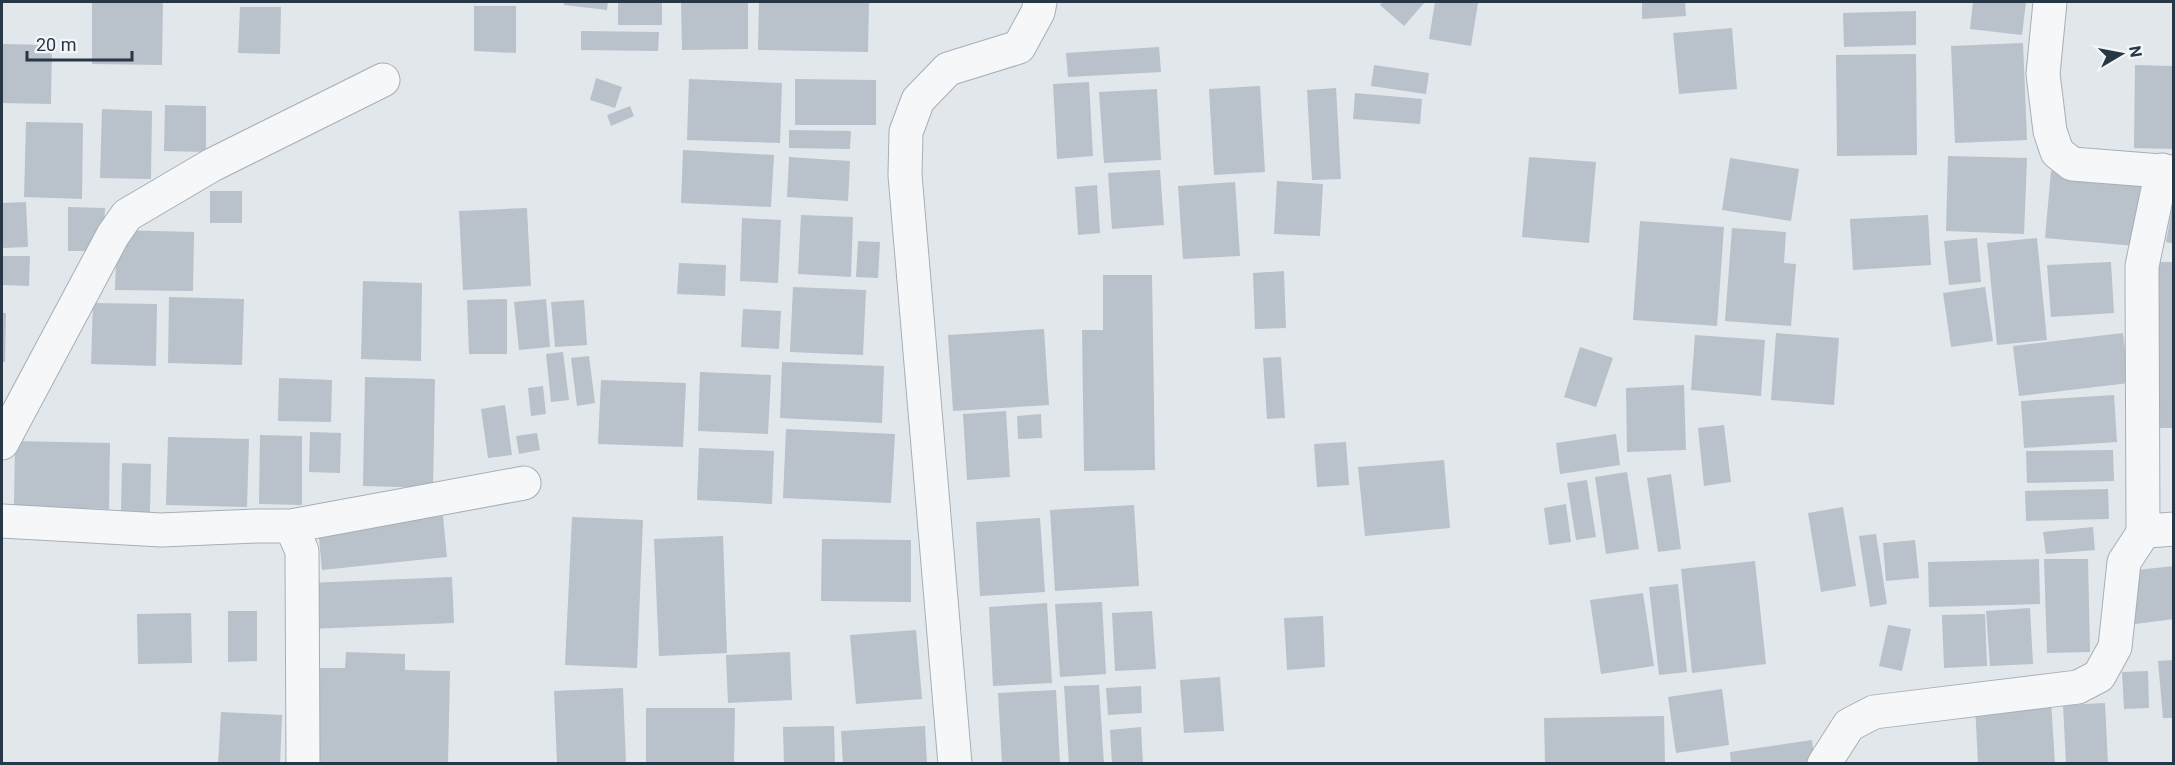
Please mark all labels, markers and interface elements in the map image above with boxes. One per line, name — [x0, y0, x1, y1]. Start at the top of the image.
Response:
scale bar — [27, 24, 132, 62]
north arrow — [2091, 24, 2151, 84]
text: 20 m — [36, 34, 76, 55]
text: N — [2125, 44, 2146, 59]

